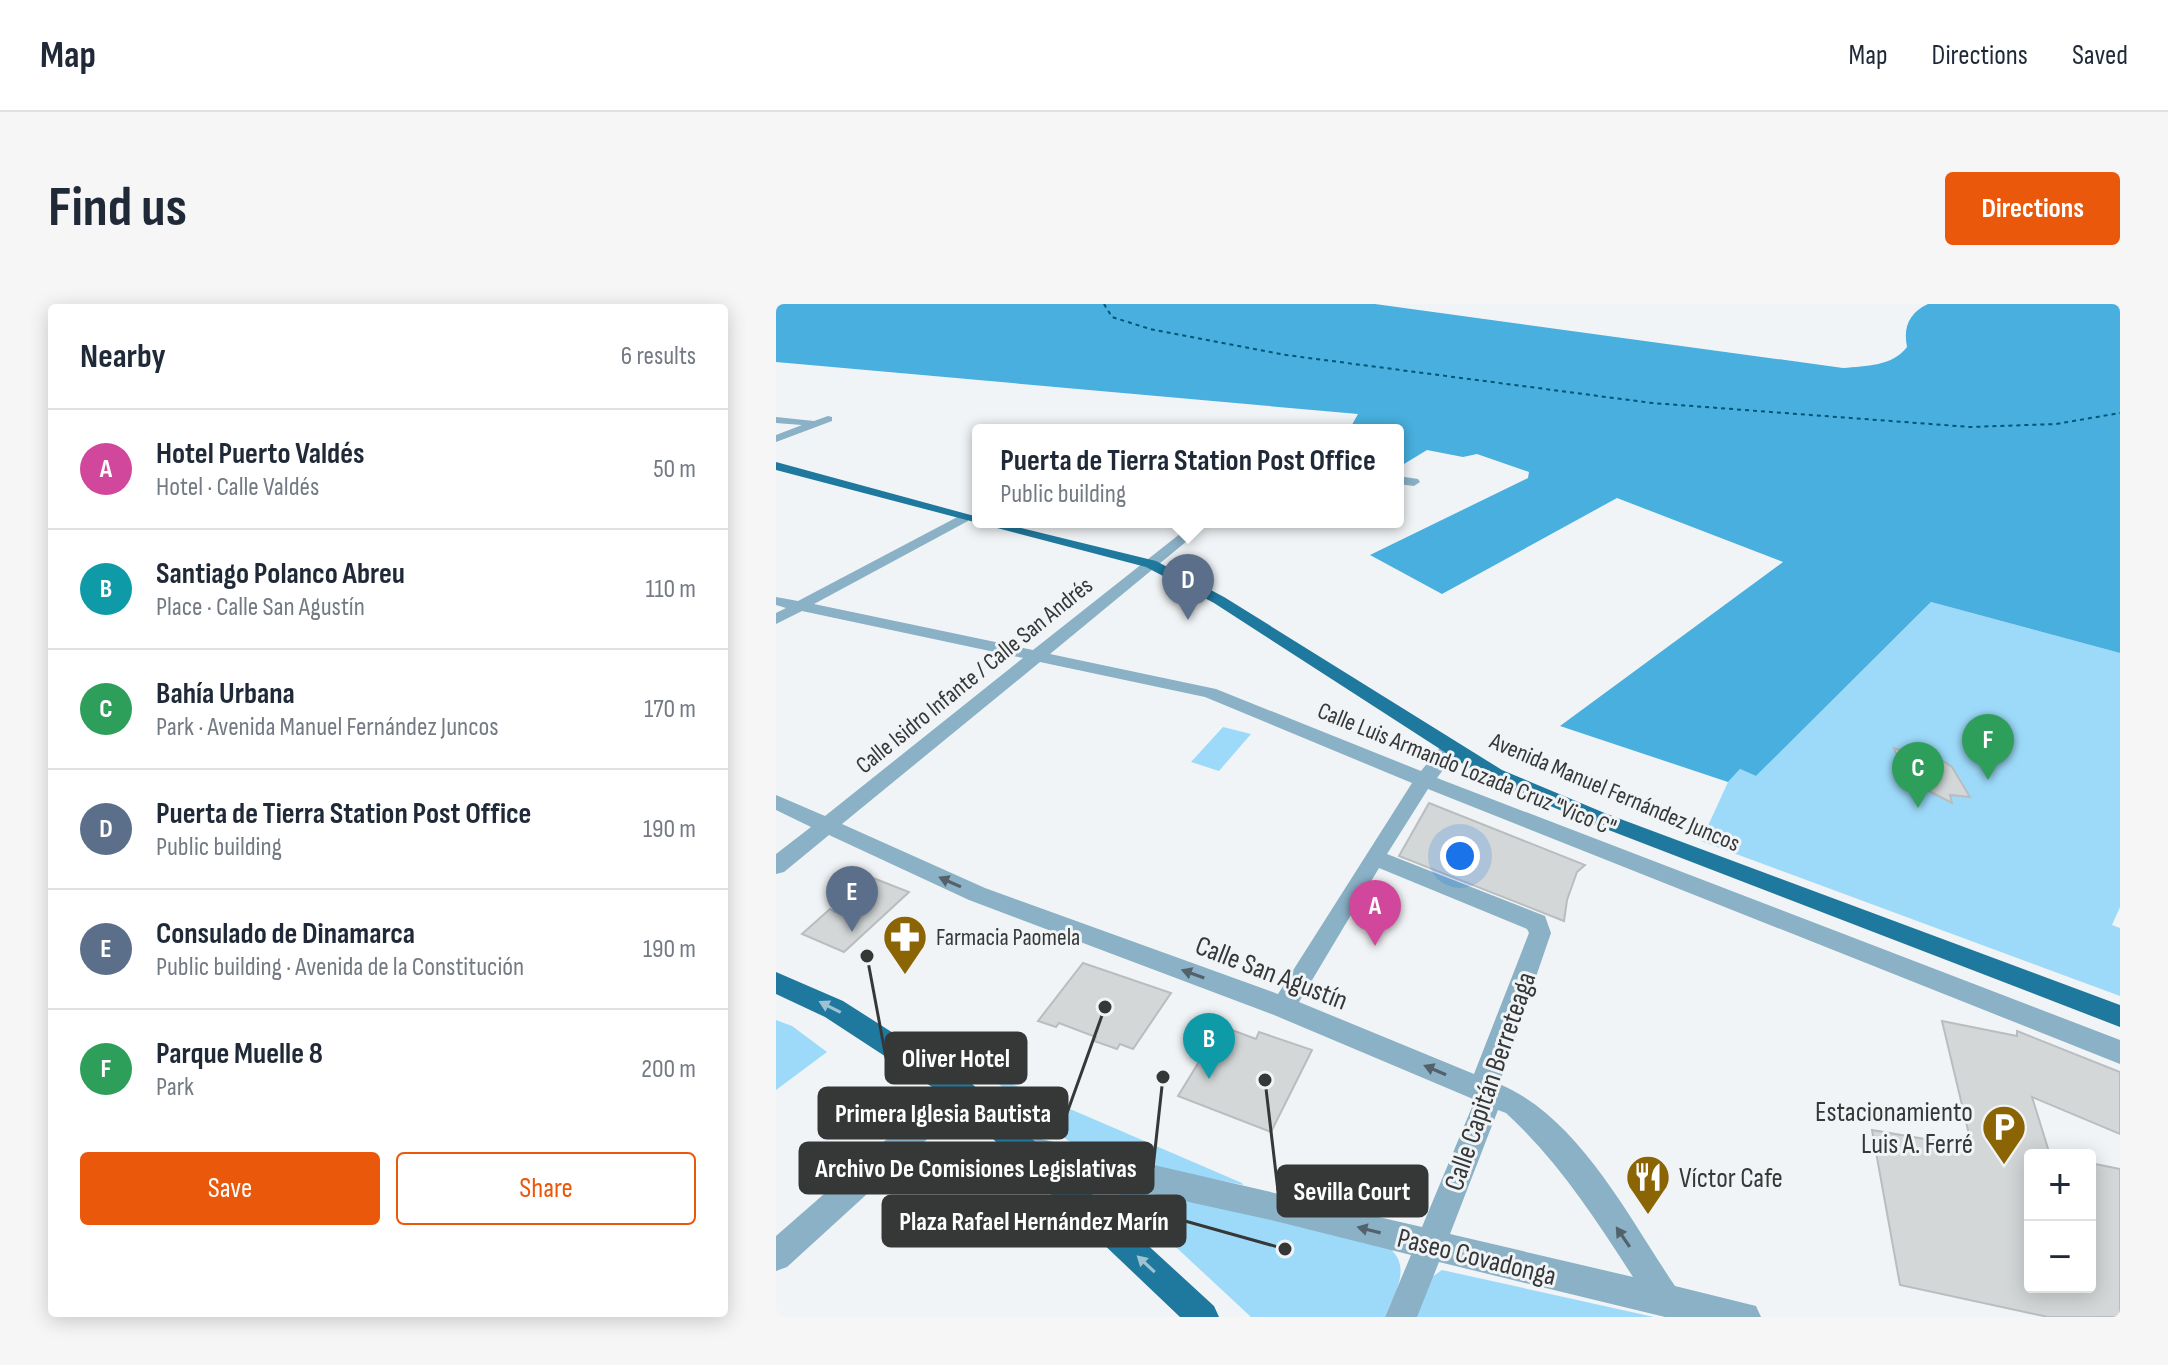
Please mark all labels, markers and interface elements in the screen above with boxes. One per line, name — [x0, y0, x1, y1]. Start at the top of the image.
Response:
text: Map — [40, 33, 96, 78]
text: Map — [1849, 39, 1888, 72]
text: Directions — [1932, 39, 2028, 72]
text: Saved — [2072, 39, 2128, 72]
button: Directions — [1945, 172, 2120, 245]
text: Find us — [48, 175, 187, 242]
text: Nearby — [80, 336, 166, 377]
text: 6 results — [621, 341, 696, 372]
popup — [972, 424, 1404, 528]
text: Hotel Puerto Valdés — [156, 436, 365, 472]
text: Puerta de Tierra Station Post Office — [1000, 443, 1376, 479]
text: A — [100, 454, 112, 485]
text: 50 m — [653, 454, 696, 485]
text: Hotel · Calle Valdés — [156, 472, 319, 503]
text: Public building — [1000, 479, 1126, 510]
pin: D — [1162, 554, 1214, 620]
text: Santiago Polanco Abreu — [156, 556, 405, 592]
street label: Calle Isidro Infante / Calle San Andrés — [850, 571, 1099, 780]
text: B — [100, 574, 112, 605]
text: 110 m — [645, 574, 696, 605]
text: Place · Calle San Agustín — [156, 592, 365, 623]
text: Bahía Urbana — [156, 676, 295, 712]
text: C — [99, 694, 113, 725]
text: 170 m — [644, 694, 696, 725]
street label: Calle Luis Armando Lozada Cruz "Vico C" — [1313, 696, 1620, 843]
text: Park · Avenida Manuel Fernández Juncos — [156, 712, 499, 743]
pin: F — [1962, 714, 2014, 780]
street label: Avenida Manuel Fernández Juncos — [1485, 726, 1744, 858]
pin: C — [1892, 742, 1944, 808]
text: Puerta de Tierra Station Post Office — [156, 796, 531, 832]
text: D — [99, 814, 113, 845]
text: 190 m — [643, 814, 696, 845]
text: Public building — [156, 832, 282, 863]
your location — [1440, 836, 1480, 876]
pin: E — [826, 866, 878, 932]
one-way arrow — [938, 875, 962, 889]
pin: A — [1349, 880, 1401, 946]
pharmacy icon: Farmacia Paomela — [881, 913, 929, 976]
text: Consulado de Dinamarca — [156, 916, 415, 952]
place label: Farmacia Paomela — [936, 923, 1080, 952]
street label: Calle San Agustín — [1191, 929, 1352, 1018]
text: E — [100, 934, 112, 965]
text: 190 m — [643, 934, 696, 965]
text: Public building · Avenida de la Constitución — [156, 952, 524, 983]
one-way arrow — [1181, 967, 1205, 980]
street label: Calle Capitán Berreteaga — [1438, 968, 1543, 1195]
one-way arrow — [819, 1001, 841, 1015]
pin: B — [1183, 1013, 1235, 1079]
callout: Oliver Hotel — [886, 1033, 1026, 1083]
text: Parque Muelle 8 — [156, 1036, 323, 1072]
text: Oliver Hotel — [902, 1044, 1010, 1075]
text: F — [101, 1054, 111, 1085]
text: 200 m — [641, 1054, 696, 1085]
one-way arrow — [1423, 1063, 1447, 1076]
text: Park — [156, 1072, 194, 1103]
callout: Primera Iglesia Bautista — [819, 1088, 1067, 1138]
place label: Estacionamiento Luis A. Ferré — [1815, 1096, 1973, 1161]
text: Primera Iglesia Bautista — [835, 1099, 1051, 1130]
parking icon: Estacionamiento Luis A. Ferré — [1980, 1103, 2028, 1166]
callout: Archivo De Comisiones Legislativas — [800, 1143, 1153, 1193]
map controls — [2024, 1149, 2096, 1293]
button: + — [2024, 1149, 2096, 1221]
button: Save — [80, 1152, 380, 1225]
button: Share — [396, 1152, 696, 1225]
restaurant icon: Víctor Cafe — [1624, 1153, 1672, 1216]
text: Archivo De Comisiones Legislativas — [814, 1154, 1137, 1185]
place label: Víctor Cafe — [1679, 1162, 1783, 1195]
callout: Sevilla Court — [1278, 1166, 1427, 1216]
text: Sevilla Court — [1294, 1177, 1411, 1208]
callout: Plaza Rafael Hernández Marín — [883, 1196, 1185, 1246]
text: Plaza Rafael Hernández Marín — [899, 1207, 1169, 1238]
button: − — [2024, 1221, 2096, 1293]
street label: Paseo Covadonga — [1394, 1222, 1559, 1293]
one-way arrow — [1356, 1223, 1381, 1235]
one-way arrow — [1616, 1226, 1631, 1247]
one-way arrow — [1137, 1255, 1156, 1273]

